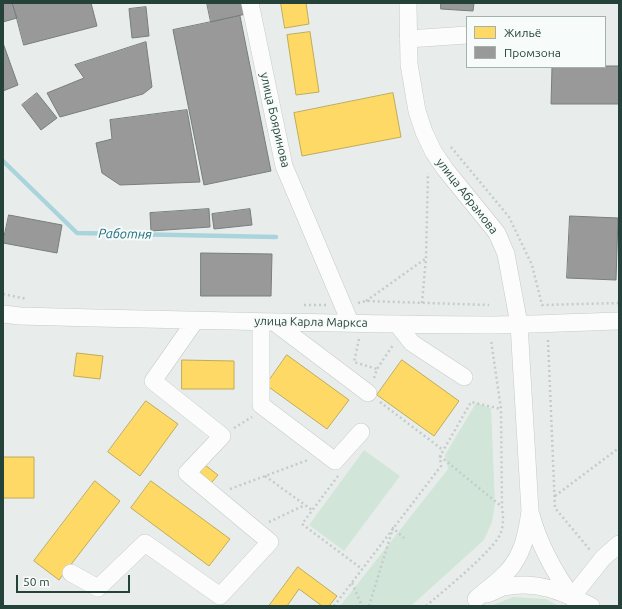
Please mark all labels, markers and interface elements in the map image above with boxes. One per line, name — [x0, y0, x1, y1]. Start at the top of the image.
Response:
legend — [466, 16, 606, 68]
text: Жильё — [504, 26, 541, 39]
text: Промзона — [504, 46, 561, 59]
street label: улица Бояринова — [257, 71, 293, 169]
street label: улица Абрамова — [433, 155, 501, 237]
water label: Работня — [98, 226, 152, 242]
street label: улица Карла Маркса — [254, 314, 368, 330]
scale bar — [18, 567, 132, 593]
text: 50 m — [23, 575, 50, 588]

